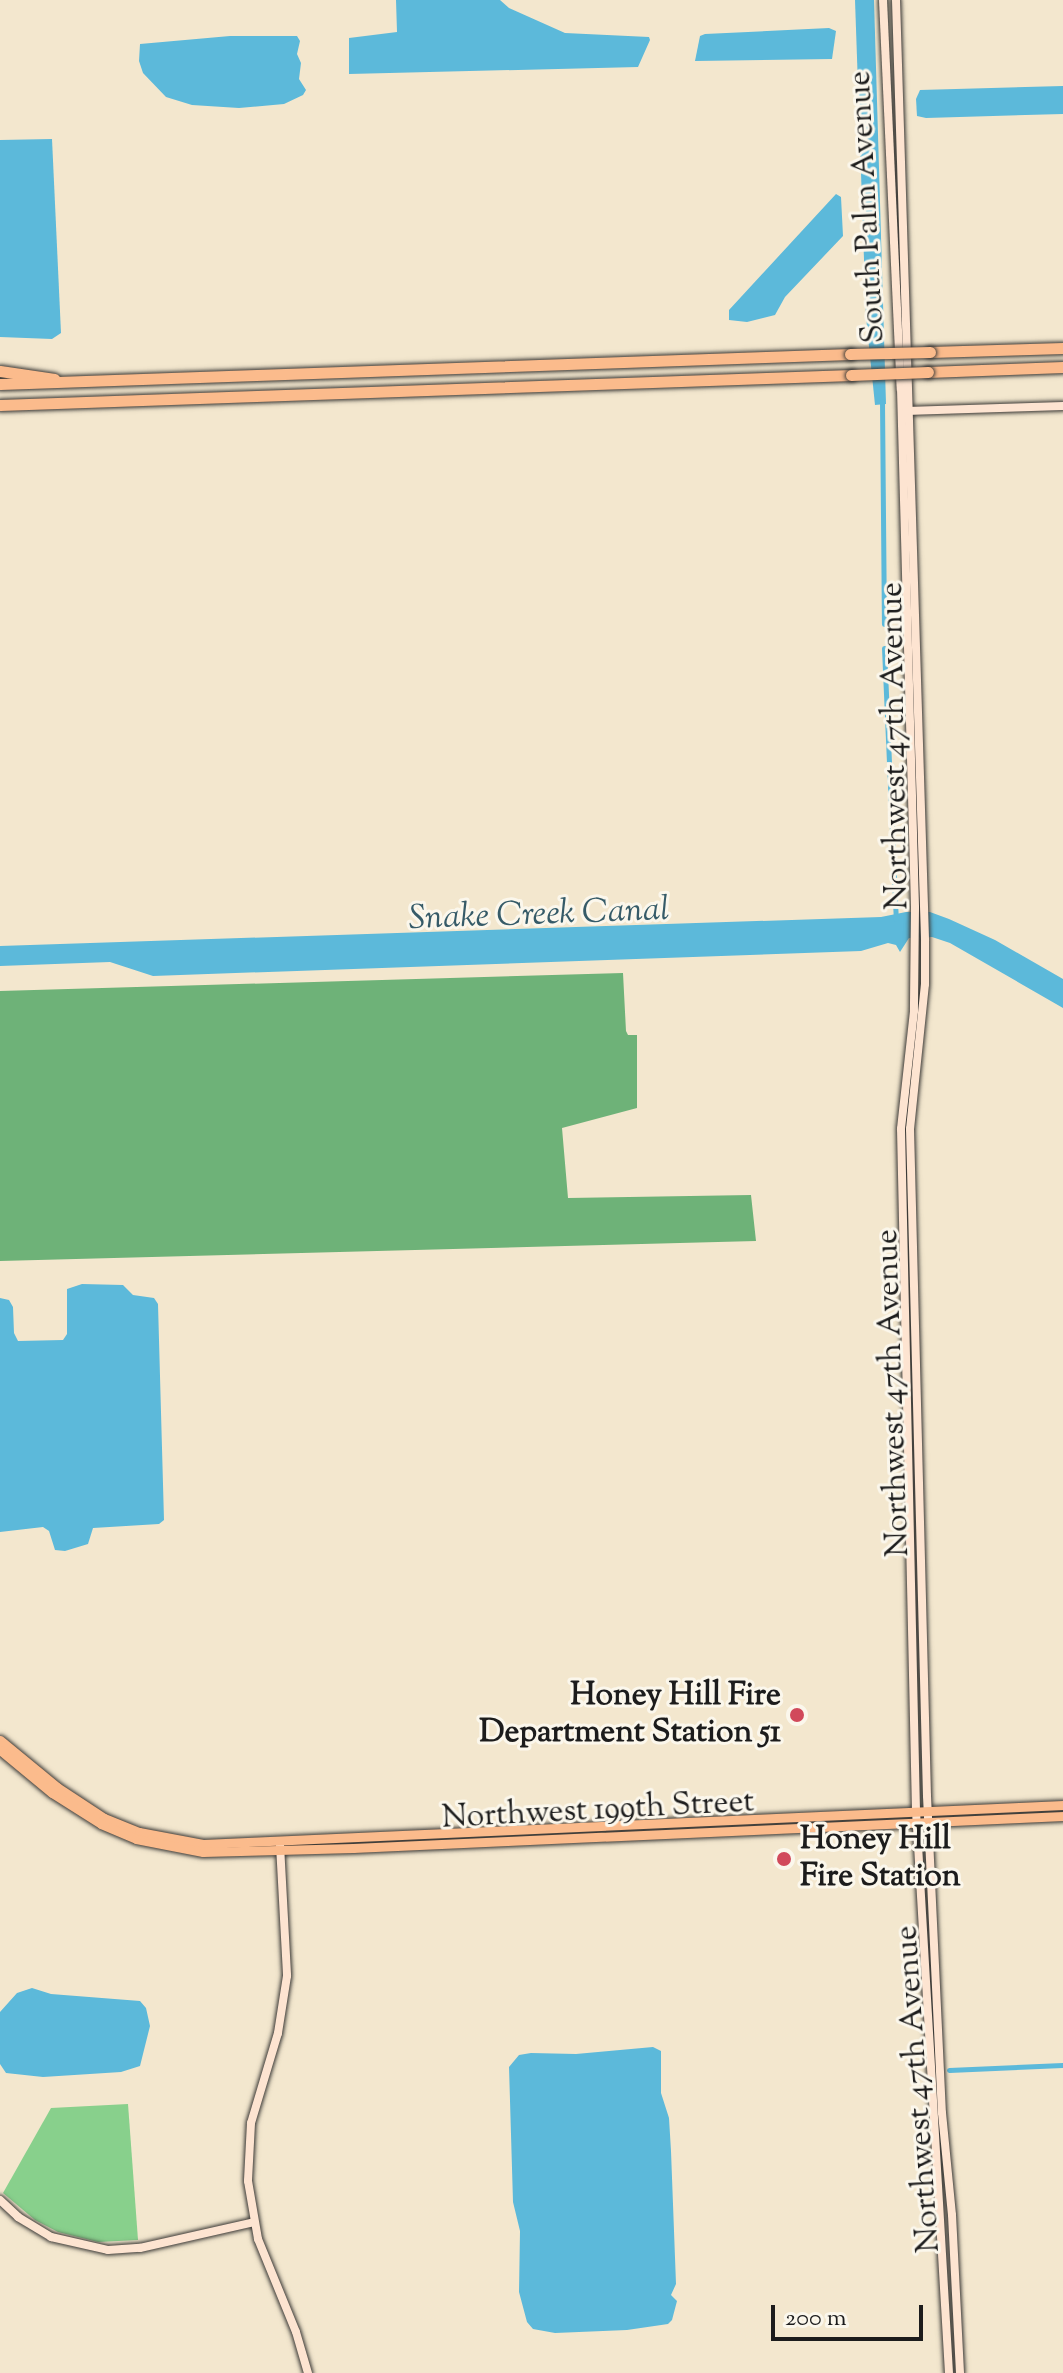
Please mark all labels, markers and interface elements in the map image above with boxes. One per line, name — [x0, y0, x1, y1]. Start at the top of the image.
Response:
street label: South Palm Avenue — [842, 70, 894, 344]
street label: Northwest 47th Avenue — [874, 582, 918, 910]
water label: Snake Creek Canal — [408, 890, 670, 940]
street label: Northwest 47th Avenue — [869, 1228, 919, 1558]
place label: Honey Hill Fire Department Station 51 — [479, 1678, 781, 1753]
marker: Honey Hill Fire Department Station 51 — [788, 1706, 806, 1724]
street label: Northwest 199th Street — [441, 1784, 755, 1838]
place label: Honey Hill Fire Station — [800, 1822, 961, 1897]
marker: Honey Hill Fire Station — [775, 1850, 793, 1868]
street label: Northwest 47th Avenue — [888, 1924, 950, 2254]
scale bar — [775, 2289, 927, 2339]
text: 200 m — [785, 2302, 847, 2336]

